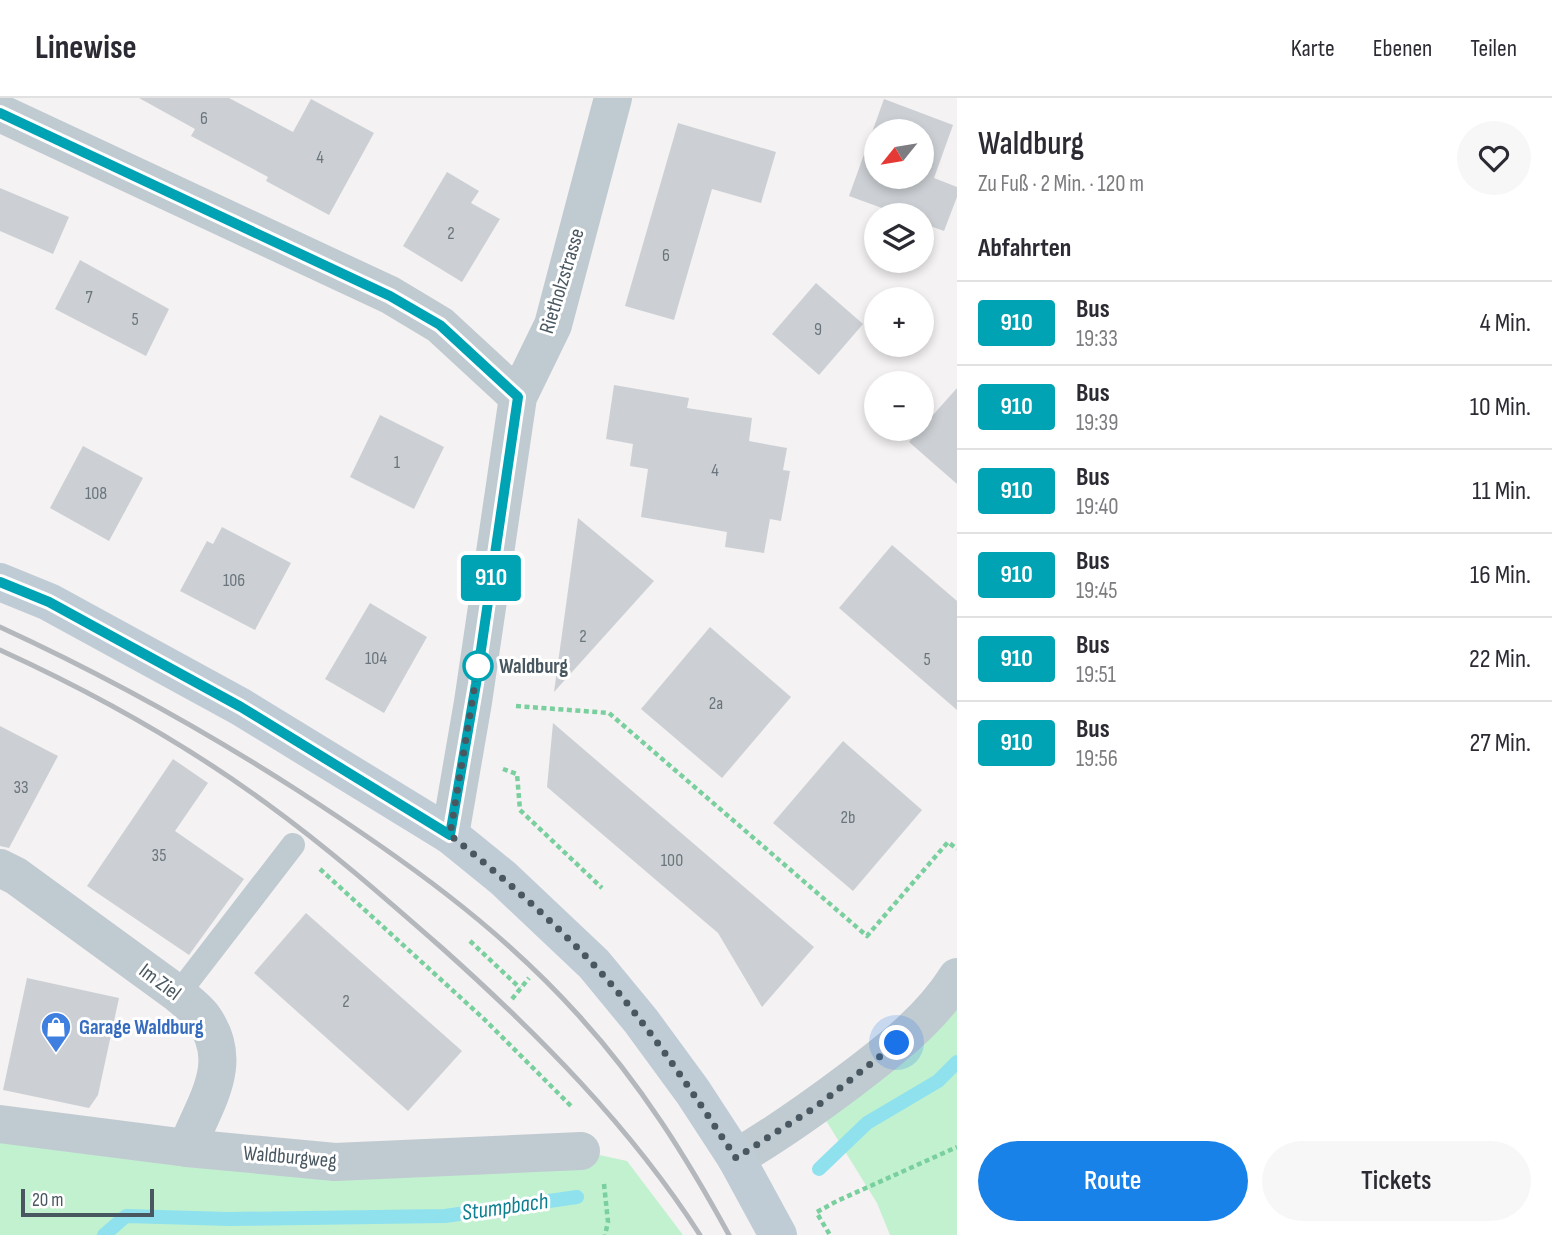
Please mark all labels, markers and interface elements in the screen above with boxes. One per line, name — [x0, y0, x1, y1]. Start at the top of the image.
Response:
text: Linewise — [35, 28, 137, 68]
text: Karte — [1291, 34, 1335, 63]
text: Ebenen — [1373, 34, 1432, 63]
text: Teilen — [1470, 34, 1517, 63]
house number: 6 — [200, 108, 208, 129]
north arrow — [864, 119, 934, 189]
map controls — [864, 119, 934, 441]
button: heart — [1457, 121, 1531, 195]
text: Waldburg — [978, 124, 1084, 164]
house number: 4 — [316, 147, 324, 168]
text: Zu Fuß · 2 Min. · 120 m — [978, 170, 1144, 198]
button: layers — [864, 203, 934, 273]
house number: 2 — [447, 223, 455, 244]
street label: Rietholzstrasse — [534, 225, 590, 337]
text: Abfahrten — [978, 233, 1071, 264]
house number: 6 — [662, 245, 670, 266]
house number: 7 — [85, 287, 93, 308]
button: + — [864, 287, 934, 357]
text: Bus — [1076, 294, 1110, 325]
text: 910 — [1000, 308, 1033, 337]
text: 4 Min. — [1480, 308, 1531, 339]
house number: 5 — [131, 309, 139, 330]
house number: 9 — [814, 319, 822, 340]
text: 19:33 — [1076, 325, 1118, 353]
button: − — [864, 371, 934, 441]
text: Bus — [1076, 378, 1110, 409]
text: 910 — [1000, 392, 1033, 421]
text: 10 Min. — [1470, 392, 1531, 423]
text: 19:39 — [1076, 409, 1118, 437]
house number: 1 — [394, 452, 401, 473]
house number: 4 — [711, 460, 719, 481]
text: Bus — [1076, 462, 1110, 493]
text: 910 — [1000, 476, 1033, 505]
text: 11 Min. — [1472, 476, 1531, 507]
house number: 108 — [85, 483, 107, 504]
text: 19:40 — [1076, 493, 1118, 521]
text: Bus — [1076, 546, 1110, 577]
line badge: 910 — [451, 555, 531, 601]
text: 910 — [1000, 560, 1033, 589]
text: 16 Min. — [1470, 560, 1531, 591]
text: 910 — [475, 563, 507, 592]
house number: 106 — [223, 570, 245, 591]
text: 19:45 — [1076, 577, 1118, 605]
house number: 2 — [579, 626, 587, 647]
text: Bus — [1076, 630, 1110, 661]
text: 910 — [1000, 644, 1033, 673]
text: 22 Min. — [1469, 644, 1531, 675]
house number: 104 — [365, 648, 387, 669]
house number: 5 — [923, 649, 931, 670]
marker: Waldburg — [463, 651, 493, 681]
place label: Waldburg — [499, 654, 568, 679]
text: 19:51 — [1076, 661, 1116, 689]
house number: 2a — [709, 693, 723, 714]
text: Bus — [1076, 714, 1110, 745]
text: 910 — [1000, 728, 1033, 757]
text: 27 Min. — [1469, 728, 1531, 759]
text: 19:56 — [1076, 745, 1118, 773]
house number: 33 — [13, 777, 29, 798]
house number: 2b — [841, 807, 855, 828]
house number: 35 — [152, 845, 166, 866]
house number: 100 — [661, 850, 683, 871]
street label: Im Ziel — [134, 958, 186, 1006]
house number: 2 — [342, 991, 350, 1012]
shop icon: Garage Waldburg — [39, 1010, 73, 1054]
place label: Garage Waldburg — [79, 1015, 204, 1040]
your location — [879, 1025, 914, 1060]
street label: Waldburgweg — [242, 1140, 338, 1174]
button: Route — [978, 1141, 1248, 1221]
button: Tickets — [1262, 1141, 1531, 1221]
scale bar — [21, 1186, 154, 1218]
water label: Stumpbach — [460, 1187, 550, 1227]
text: 20 m — [32, 1189, 64, 1212]

